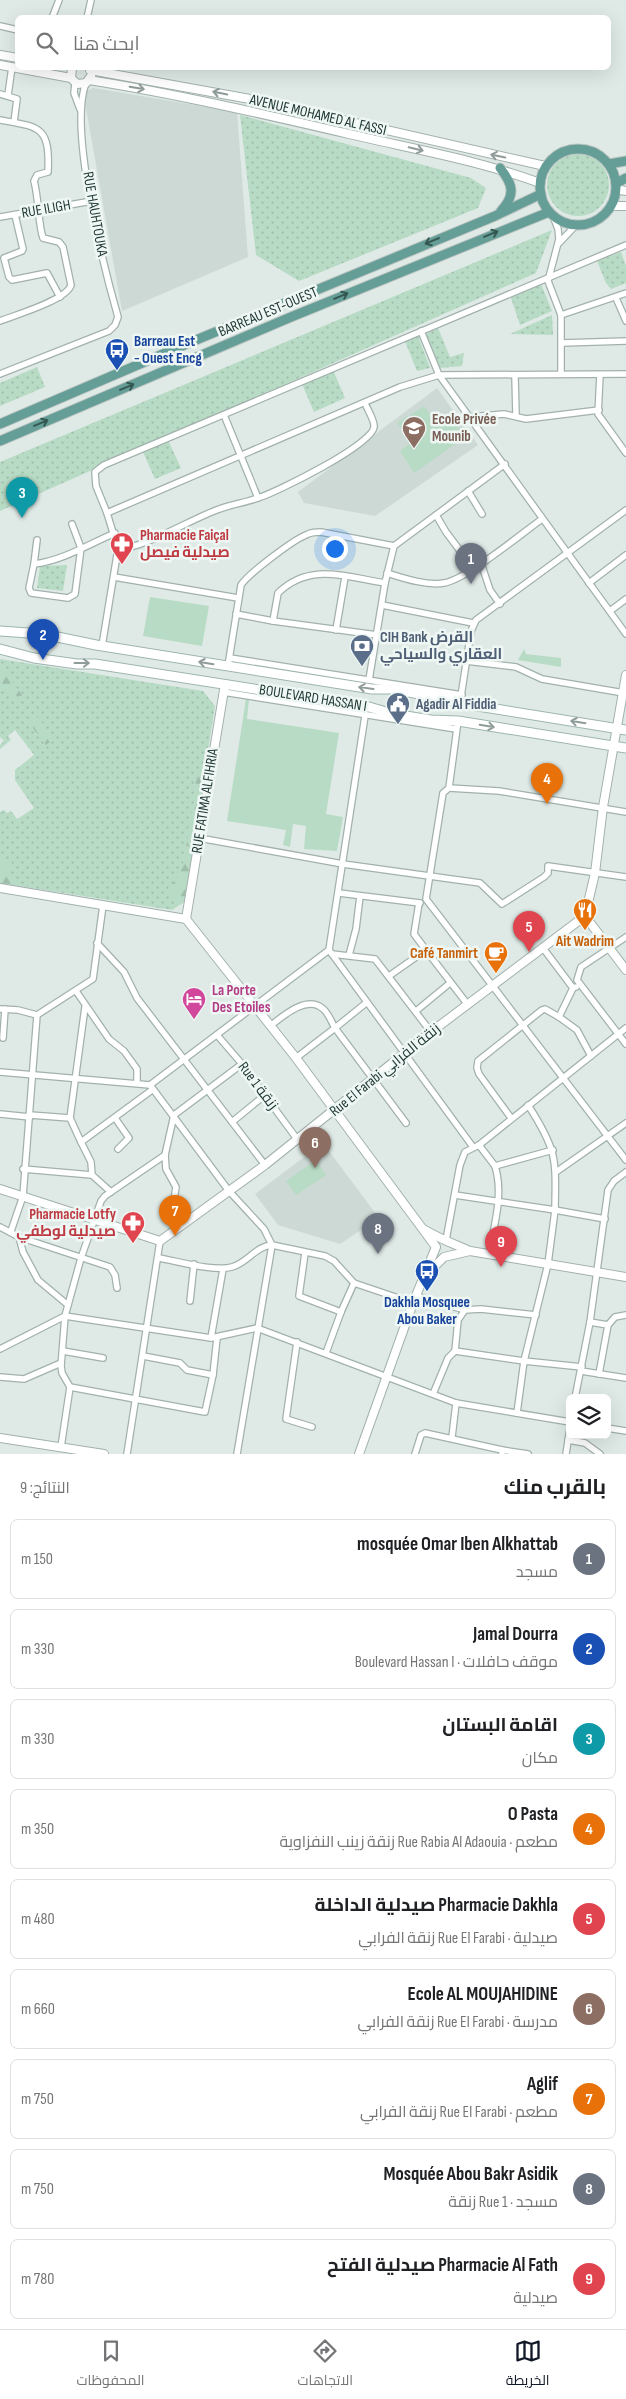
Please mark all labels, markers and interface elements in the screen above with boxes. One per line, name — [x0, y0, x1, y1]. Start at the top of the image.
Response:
search box — [15, 15, 611, 70]
icon: search — [33, 29, 61, 57]
text: ابحث هنا — [73, 33, 140, 56]
one-way arrow — [129, 83, 145, 93]
one-way arrow — [212, 88, 228, 97]
street label: AVENUE MOHAMED AL FASSI — [247, 90, 388, 140]
one-way arrow — [407, 145, 423, 154]
one-way arrow — [490, 151, 506, 160]
street label: RUE HAUHTOUKA — [78, 170, 112, 258]
street label: RUE ILIGH — [20, 195, 72, 223]
one-way arrow — [483, 229, 498, 239]
one-way arrow — [424, 237, 440, 246]
street label: BARREAU EST-OUEST — [216, 283, 320, 341]
one-way arrow — [333, 291, 348, 301]
place label: Barreau Est - Ouest Encg — [134, 332, 202, 368]
bus stop icon: Barreau Est - Ouest Encg — [104, 337, 130, 371]
one-way arrow — [119, 382, 134, 392]
place label: Ecole Privée Mounib — [432, 410, 496, 446]
school or university icon: Ecole Privée Mounib — [401, 415, 427, 449]
one-way arrow — [33, 418, 48, 428]
pin: 3 — [6, 477, 38, 518]
place label: Pharmacie Faiçal صيدلية فيصل — [140, 526, 230, 562]
pharmacy icon: Pharmacie Faiçal صيدلية فيصل — [109, 531, 135, 565]
your location — [322, 536, 348, 562]
pin: 1 — [455, 543, 487, 584]
pin: 2 — [27, 619, 59, 660]
place label: CIH Bank القرض العقاري والسياحي — [380, 628, 502, 666]
bank icon: CIH Bank القرض العقاري والسياحي — [349, 633, 375, 667]
one-way arrow — [198, 657, 214, 667]
one-way arrow — [74, 658, 90, 668]
street label: BOULEVARD HASSAN I — [258, 680, 368, 716]
one-way arrow — [358, 683, 374, 693]
public building icon: Agadir Al Fiddia — [385, 691, 411, 725]
place label: Agadir Al Fiddia — [415, 695, 496, 714]
one-way arrow — [570, 717, 586, 727]
one-way arrow — [478, 721, 494, 731]
street label: RUE FATIMA ALFIHRIA — [187, 747, 223, 855]
pin: 4 — [531, 763, 563, 804]
restaurant icon: Ait Wadrim — [572, 897, 598, 931]
pin: 5 — [513, 911, 545, 952]
place label: Ait Wadrim — [555, 932, 614, 951]
cafe icon: Café Tanmirt — [483, 940, 509, 974]
place label: Café Tanmirt — [410, 944, 478, 963]
place label: La Porte Des Etoiles — [212, 981, 271, 1017]
hotel icon: La Porte Des Etoiles — [181, 986, 207, 1020]
street label: Rue El Farabi زنقة الفرابي — [326, 1019, 446, 1122]
street label: Rue 1 زنقة — [234, 1058, 282, 1114]
pin: 6 — [299, 1127, 331, 1168]
pin: 7 — [159, 1195, 191, 1236]
place label: Pharmacie Lotfy صيدلية لوطفي — [16, 1205, 117, 1243]
pharmacy icon: Pharmacie Lotfy صيدلية لوطفي — [120, 1210, 146, 1244]
pin: 8 — [362, 1213, 394, 1254]
pin: 9 — [485, 1226, 517, 1267]
bus stop icon: Dakhla Mosquee Abou Baker — [414, 1258, 440, 1292]
place label: Dakhla Mosquee Abou Baker — [384, 1293, 470, 1329]
map controls — [566, 1394, 611, 1439]
button: layers — [566, 1394, 611, 1439]
text: بالقرب منك — [504, 1475, 606, 1500]
text: النتائج: 9 — [20, 1479, 70, 1498]
text: mosquée Omar Iben Alkhattab — [357, 1533, 558, 1556]
text: 150 m — [21, 1550, 53, 1569]
text: 1 — [586, 1550, 592, 1569]
text: مسجد — [516, 1563, 558, 1582]
text: Jamal Dourra — [473, 1623, 558, 1646]
text: 330 m — [21, 1640, 54, 1659]
text: 2 — [586, 1640, 593, 1659]
text: موقف حافلات · Boulevard Hassan I — [355, 1653, 558, 1672]
text: اقامة البستان — [442, 1714, 558, 1737]
text: 330 m — [21, 1730, 54, 1749]
text: 3 — [585, 1730, 593, 1749]
text: مكان — [522, 1749, 558, 1768]
text: O Pasta — [508, 1803, 558, 1826]
text: 350 m — [21, 1820, 54, 1839]
text: 4 — [585, 1820, 593, 1839]
text: مطعم · Rue Rabia Al Adaouia زنقة زينب النفزاوية — [279, 1833, 558, 1852]
text: Pharmacie Dakhla صيدلية الداخلة — [314, 1894, 558, 1917]
text: 480 m — [21, 1910, 55, 1929]
text: 5 — [585, 1910, 593, 1929]
text: صيدلية · Rue El Farabi زنقة الفرابي — [358, 1929, 558, 1948]
text: Ecole AL MOUJAHIDINE — [408, 1983, 558, 2006]
text: 660 m — [21, 2000, 55, 2019]
text: 6 — [585, 2000, 593, 2019]
text: مدرسة · Rue El Farabi زنقة الفرابي — [357, 2013, 558, 2032]
text: Aglif — [527, 2073, 558, 2096]
text: 750 m — [21, 2090, 54, 2109]
text: 7 — [586, 2090, 593, 2109]
text: مطعم · Rue El Farabi زنقة الفرابي — [360, 2103, 558, 2122]
text: Mosquée Abou Bakr Asidik — [383, 2163, 558, 2186]
text: 750 m — [21, 2180, 54, 2199]
text: 8 — [585, 2180, 593, 2199]
text: مسجد · Rue 1 زنقة — [448, 2193, 558, 2212]
text: Pharmacie Al Fath صيدلية الفتح — [327, 2254, 558, 2277]
text: 780 m — [21, 2270, 54, 2289]
text: 9 — [585, 2270, 593, 2289]
text: صيدلية — [513, 2289, 558, 2308]
tab: المحفوظات — [76, 2337, 145, 2393]
tab: الاتجاهات — [298, 2337, 353, 2393]
tab: الخريطة — [506, 2337, 550, 2393]

